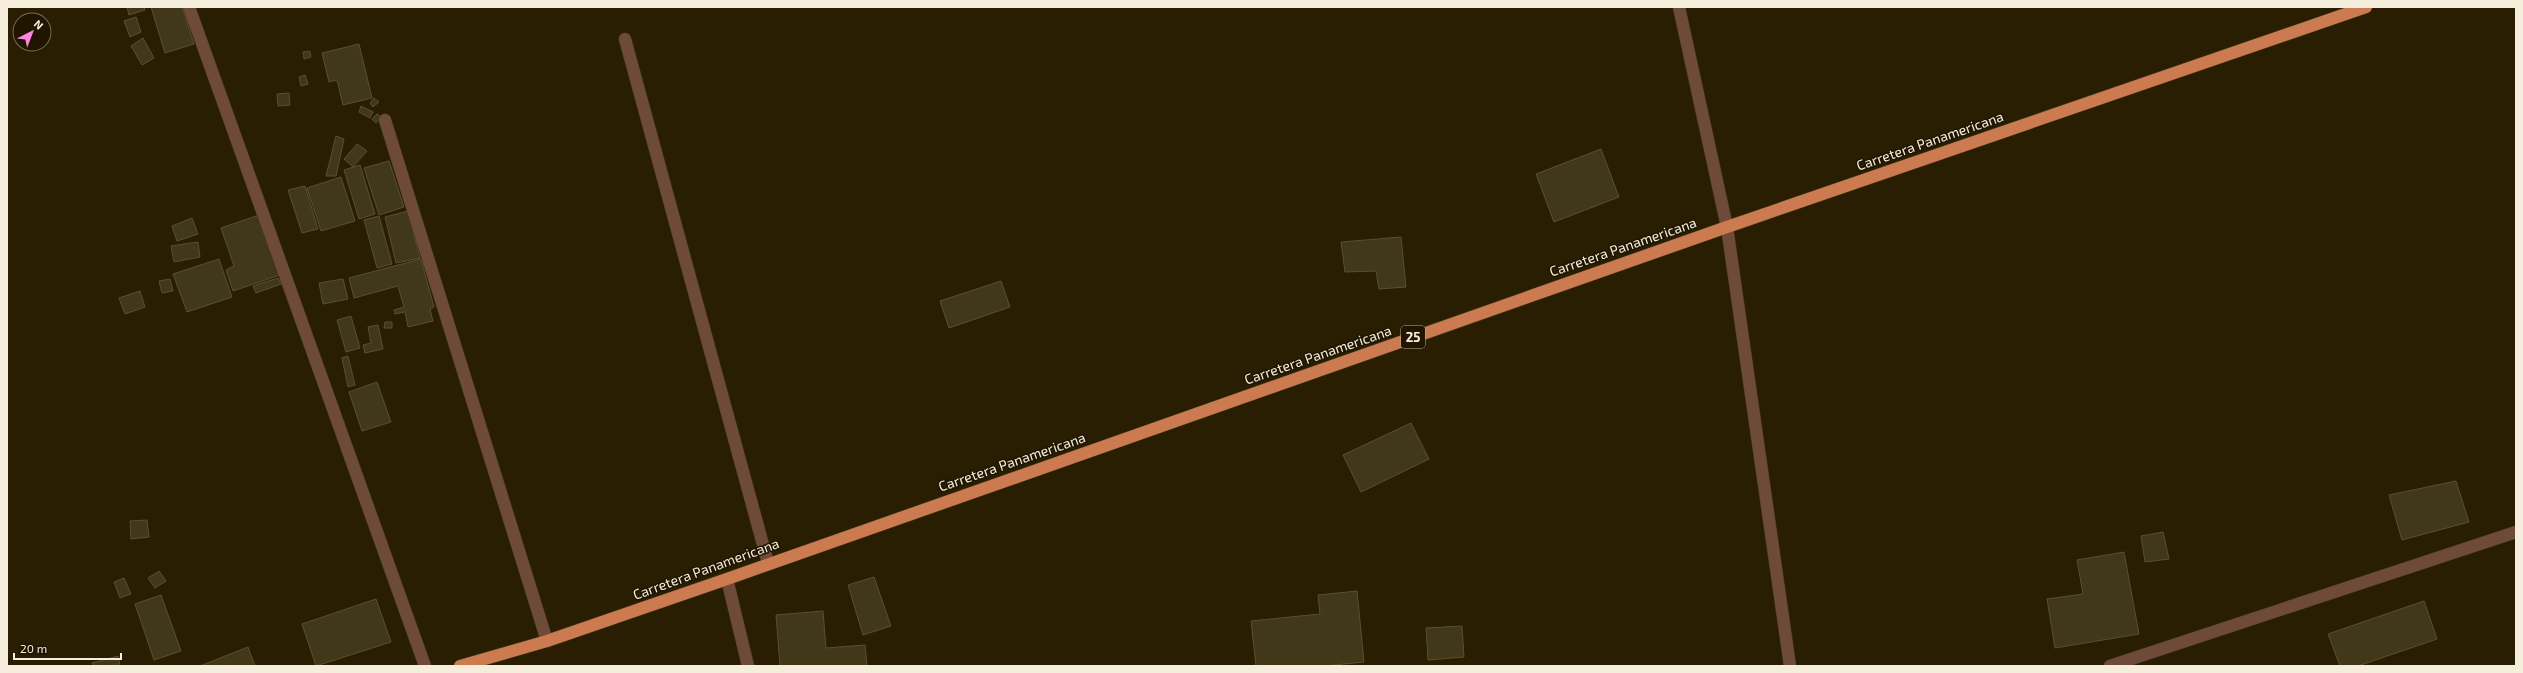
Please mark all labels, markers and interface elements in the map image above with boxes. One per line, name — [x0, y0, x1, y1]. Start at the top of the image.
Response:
north arrow — [12, 12, 52, 52]
text: N — [32, 17, 46, 32]
street label: Carretera Panamericana — [1854, 107, 2006, 174]
street label: Carretera Panamericana — [1547, 213, 1699, 280]
street label: Carretera Panamericana — [1242, 321, 1394, 388]
road number: 25 — [1401, 326, 1425, 348]
street label: Carretera Panamericana — [936, 428, 1088, 495]
street label: Carretera Panamericana — [630, 534, 781, 603]
scale bar — [14, 635, 121, 661]
text: 20 m — [20, 641, 47, 655]

